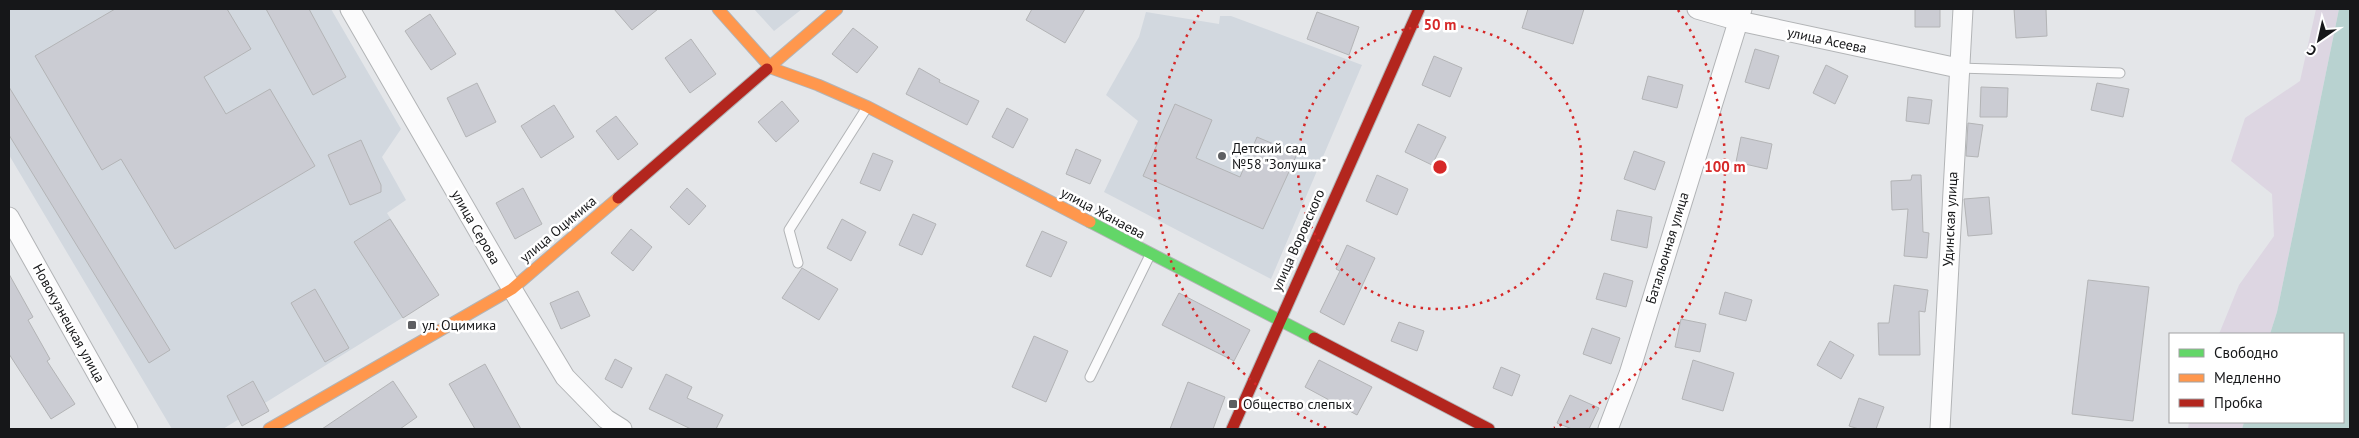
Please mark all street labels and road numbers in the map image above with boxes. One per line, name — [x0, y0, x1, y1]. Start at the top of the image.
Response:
street label: улица Асеева — [1786, 23, 1869, 57]
street label: Удинская улица — [1939, 171, 1961, 267]
street label: улица Жанаева — [1058, 183, 1148, 243]
street label: улица Воровского — [1267, 186, 1329, 294]
street label: улица Серова — [447, 187, 505, 267]
street label: Батальонная улица — [1641, 190, 1693, 306]
street label: улица Оцимика — [516, 192, 600, 266]
street label: Новокузнецкая улица — [29, 261, 109, 385]

